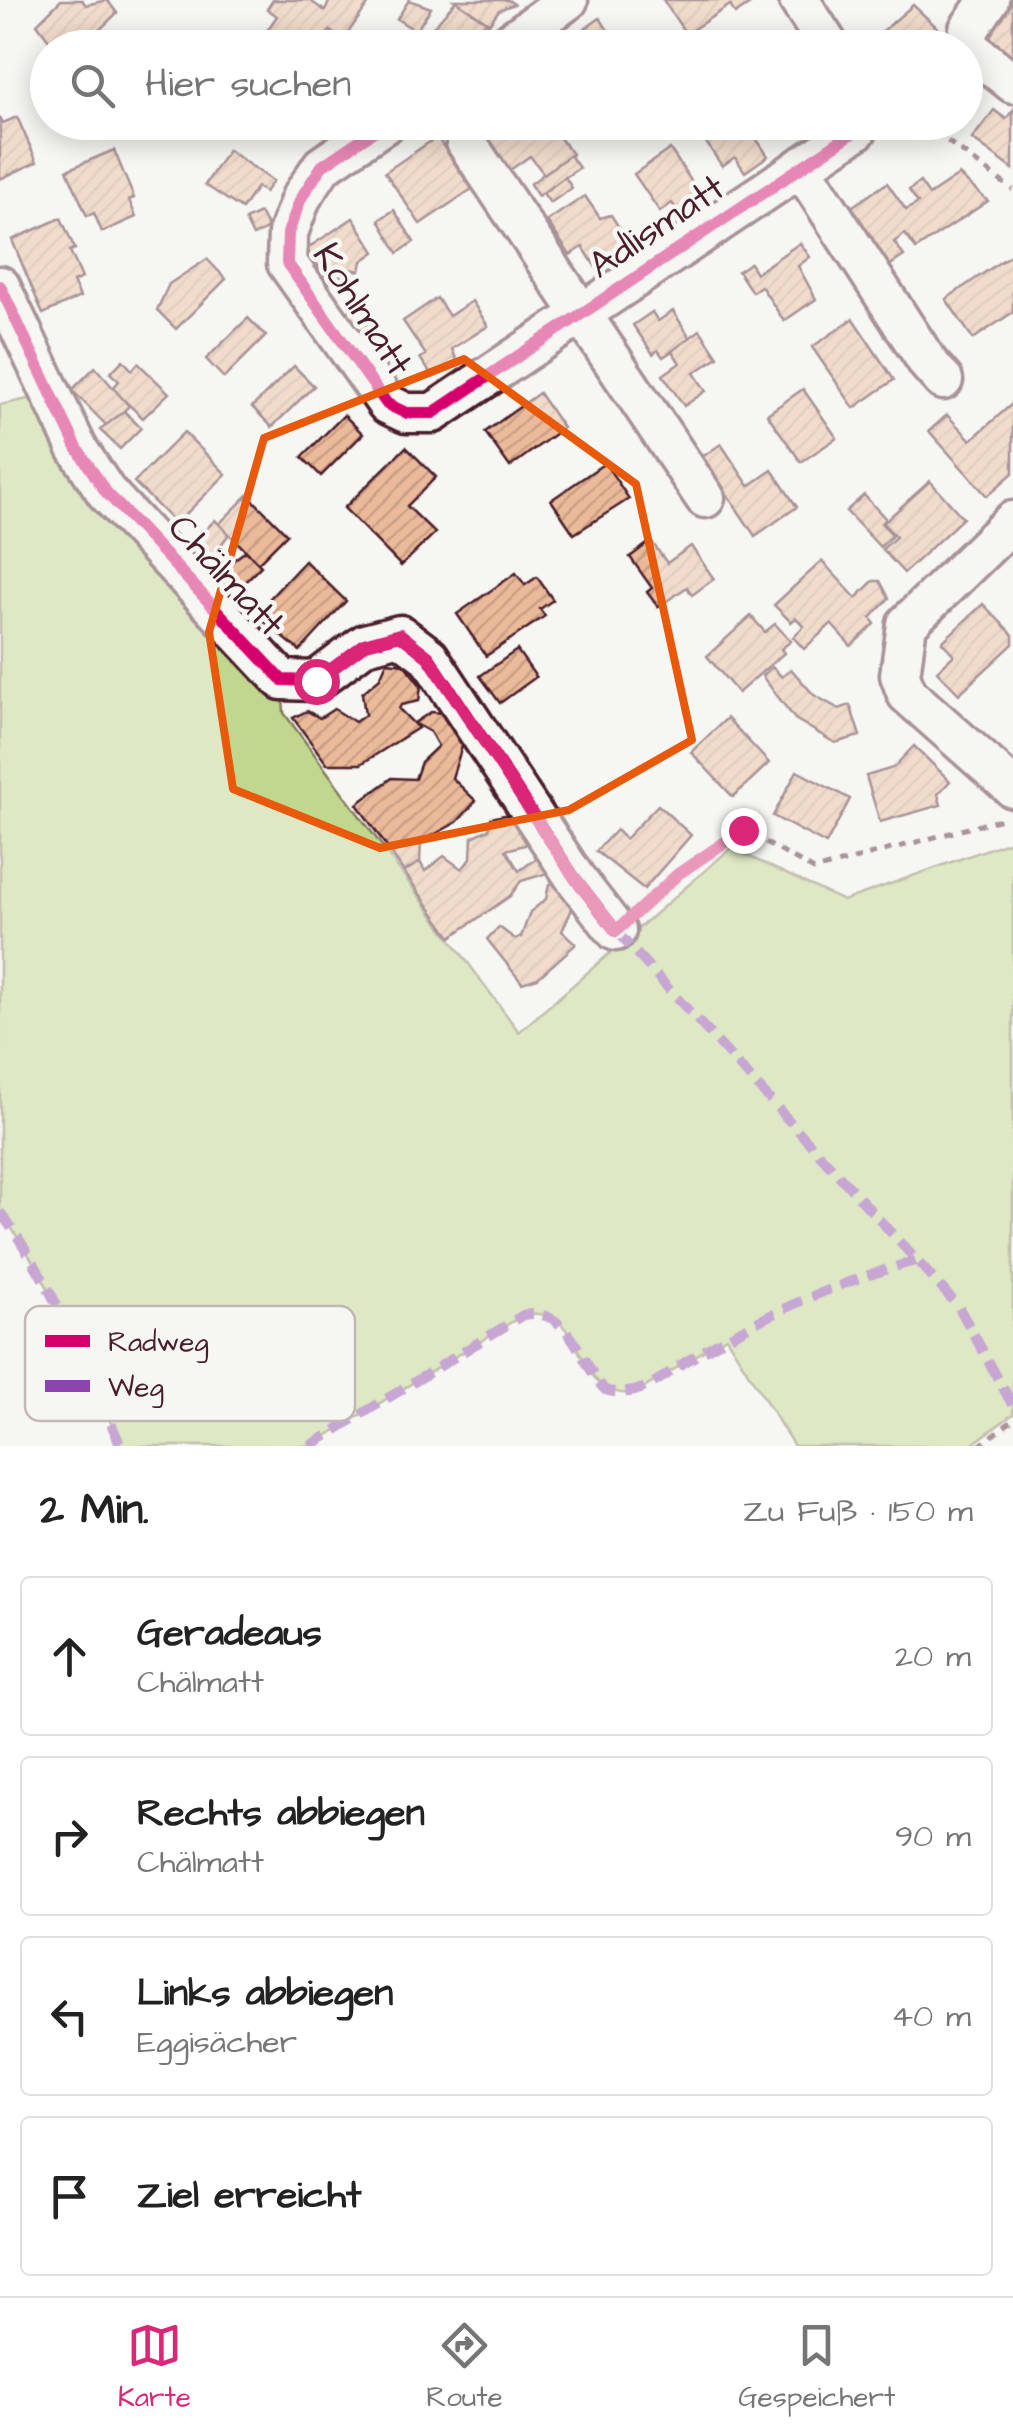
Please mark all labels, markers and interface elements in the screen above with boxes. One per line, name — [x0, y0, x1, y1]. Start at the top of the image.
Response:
search box — [30, 30, 983, 140]
icon: search — [65, 58, 120, 113]
text: Hier suchen — [145, 59, 351, 111]
street label: Adlismatt — [579, 162, 735, 292]
street label: Kohlmatt — [300, 233, 424, 387]
street label: Chälmatt — [156, 503, 296, 649]
route start — [294, 659, 340, 705]
route end — [721, 808, 767, 854]
legend — [25, 1306, 355, 1421]
text: Radweg — [108, 1323, 209, 1363]
text: Weg — [108, 1368, 164, 1408]
text: 2 Min. — [40, 1482, 149, 1540]
text: Zu Fuß · 150 m — [743, 1489, 973, 1534]
text: Geradeaus — [137, 1608, 322, 1660]
icon: ahead — [42, 1629, 97, 1684]
text: 20 m — [895, 1634, 971, 1679]
text: Chälmatt — [137, 1660, 264, 1705]
text: Rechts abbiegen — [137, 1788, 425, 1840]
icon: right — [42, 1809, 97, 1864]
text: 90 m — [895, 1814, 971, 1859]
text: Chälmatt — [137, 1840, 264, 1885]
text: Links abbiegen — [137, 1968, 393, 2020]
icon: left — [42, 1989, 97, 2044]
text: 40 m — [891, 1994, 971, 2039]
text: Eggisächer — [137, 2020, 297, 2065]
icon: arrive — [42, 2169, 97, 2224]
text: Ziel erreicht — [137, 2170, 361, 2222]
tab: Karte — [118, 2318, 191, 2417]
tab: Route — [426, 2318, 503, 2417]
tab: Gespeichert — [738, 2318, 895, 2417]

